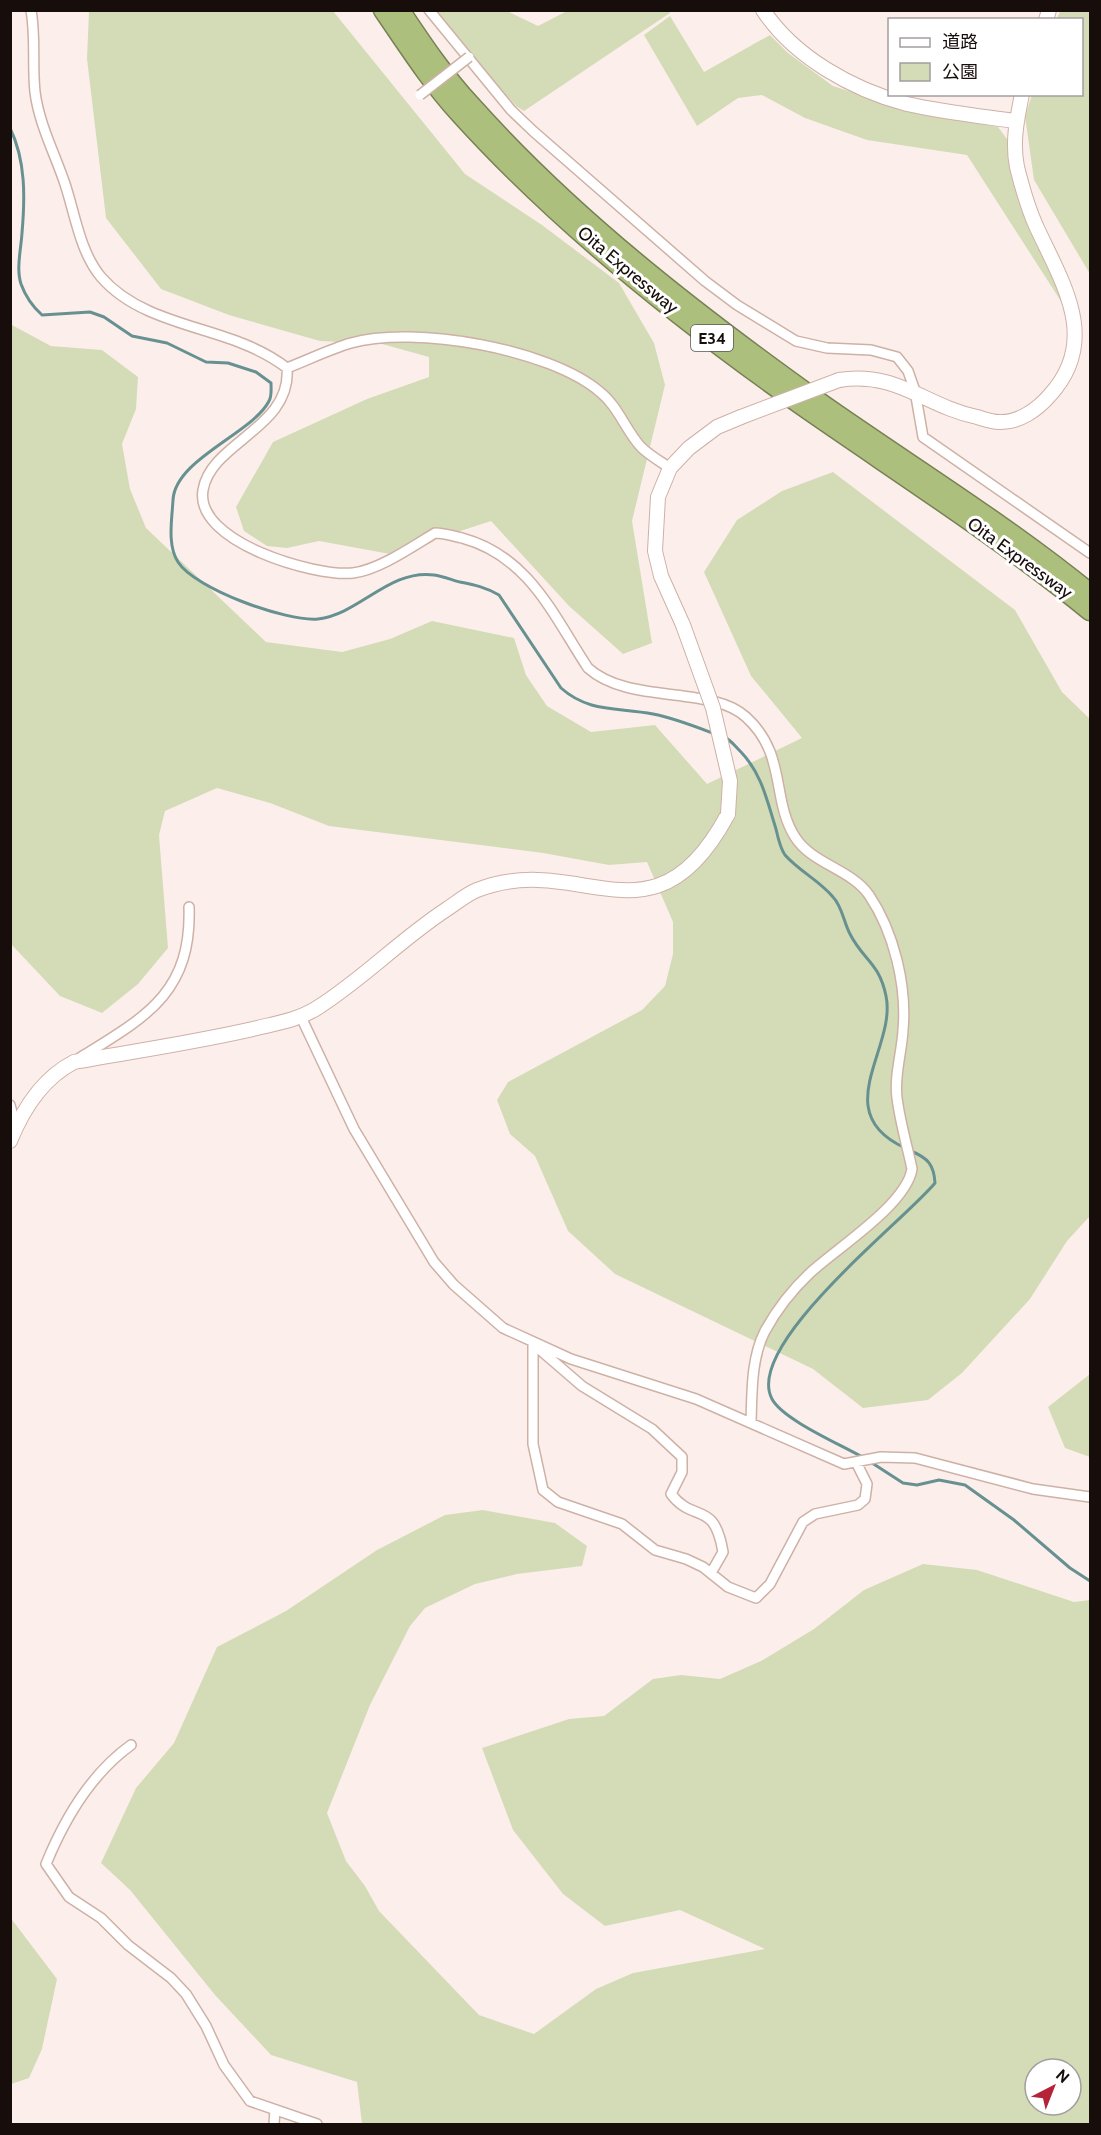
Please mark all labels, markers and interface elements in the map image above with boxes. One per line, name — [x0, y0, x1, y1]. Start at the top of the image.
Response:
legend — [888, 18, 1083, 96]
text: 道路 — [942, 31, 978, 53]
text: 公園 — [942, 61, 978, 83]
street label: Oita Expressway — [573, 221, 683, 319]
road number: E34 — [691, 325, 733, 351]
street label: Oita Expressway — [963, 512, 1077, 604]
north arrow — [1023, 2057, 1083, 2117]
text: N — [1052, 2065, 1073, 2087]

